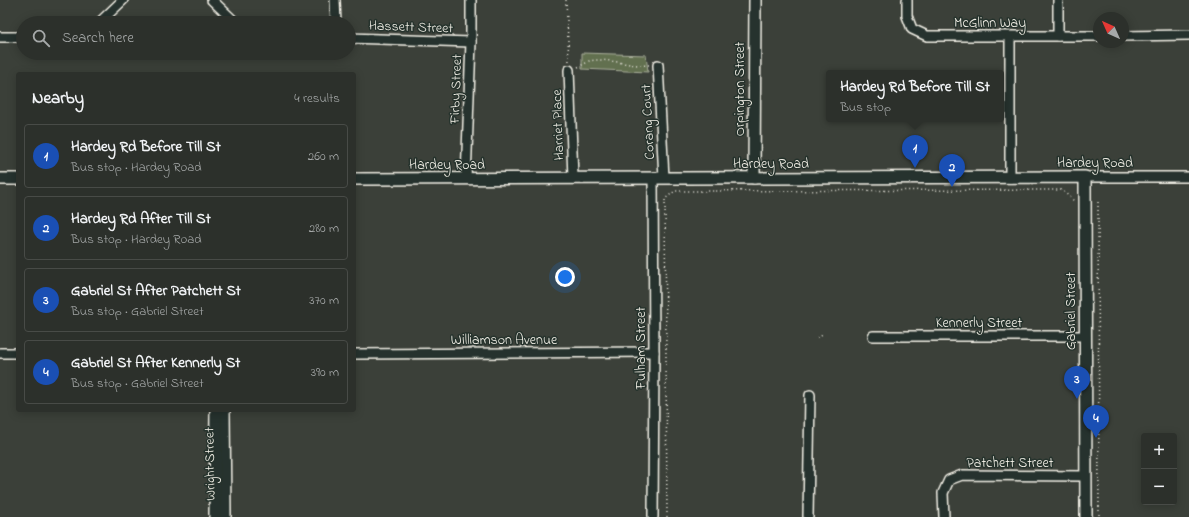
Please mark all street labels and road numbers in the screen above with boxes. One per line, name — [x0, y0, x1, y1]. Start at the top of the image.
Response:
street label: McGlinn Way — [954, 13, 1026, 35]
street label: Hassett Street — [368, 16, 454, 39]
street label: Orpington Street — [730, 41, 752, 136]
street label: Firby Street — [445, 53, 469, 125]
street label: Corang Court — [636, 83, 662, 160]
street label: Harriet Place — [547, 88, 570, 161]
street label: Hardey Road — [1057, 153, 1133, 175]
street label: Hardey Road — [733, 154, 809, 176]
street label: Hardey Road — [409, 155, 485, 177]
street label: Gabriel Street — [1061, 272, 1082, 350]
street label: Fulham Street — [631, 307, 652, 390]
street label: Kennerly Street — [936, 313, 1022, 335]
street label: Williamson Avenue — [451, 330, 558, 351]
street label: Wright Street — [199, 427, 223, 501]
street label: Patchett Street — [967, 453, 1054, 474]

